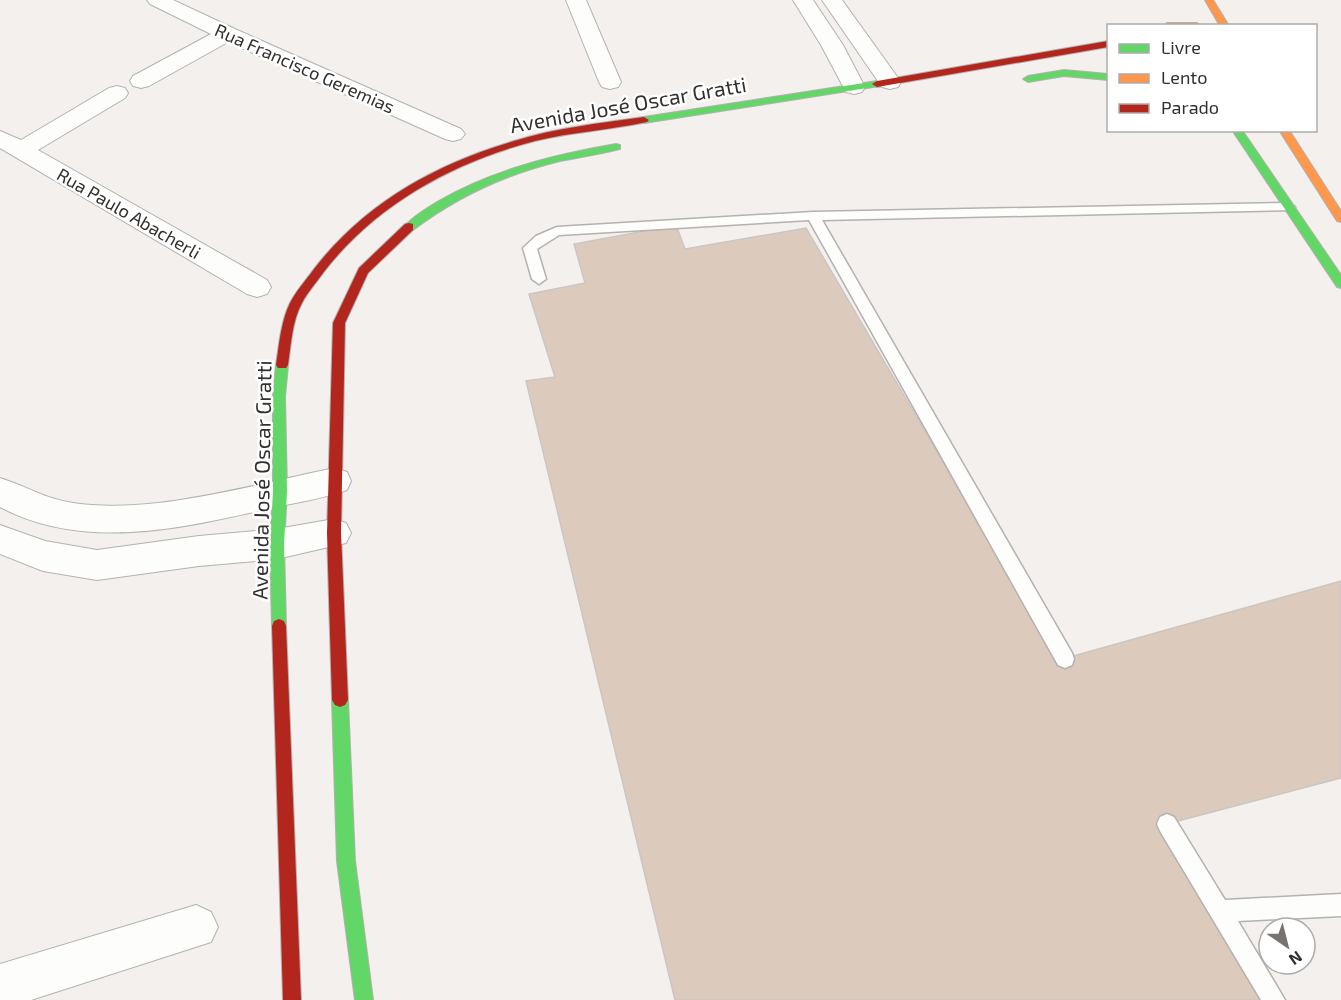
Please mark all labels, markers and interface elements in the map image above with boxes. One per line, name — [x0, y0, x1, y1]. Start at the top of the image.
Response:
street label: Rua Francisco Geremias — [212, 18, 398, 118]
legend — [1107, 24, 1317, 132]
text: Livre — [1161, 36, 1201, 58]
text: Lento — [1161, 66, 1207, 88]
street label: Avenida José Oscar Gratti — [508, 71, 748, 137]
text: Parado — [1161, 96, 1219, 118]
street label: Rua Paulo Abacherli — [53, 163, 205, 263]
street label: Avenida José Oscar Gratti — [246, 360, 276, 600]
north arrow — [1257, 916, 1317, 976]
text: N — [1286, 948, 1306, 970]

